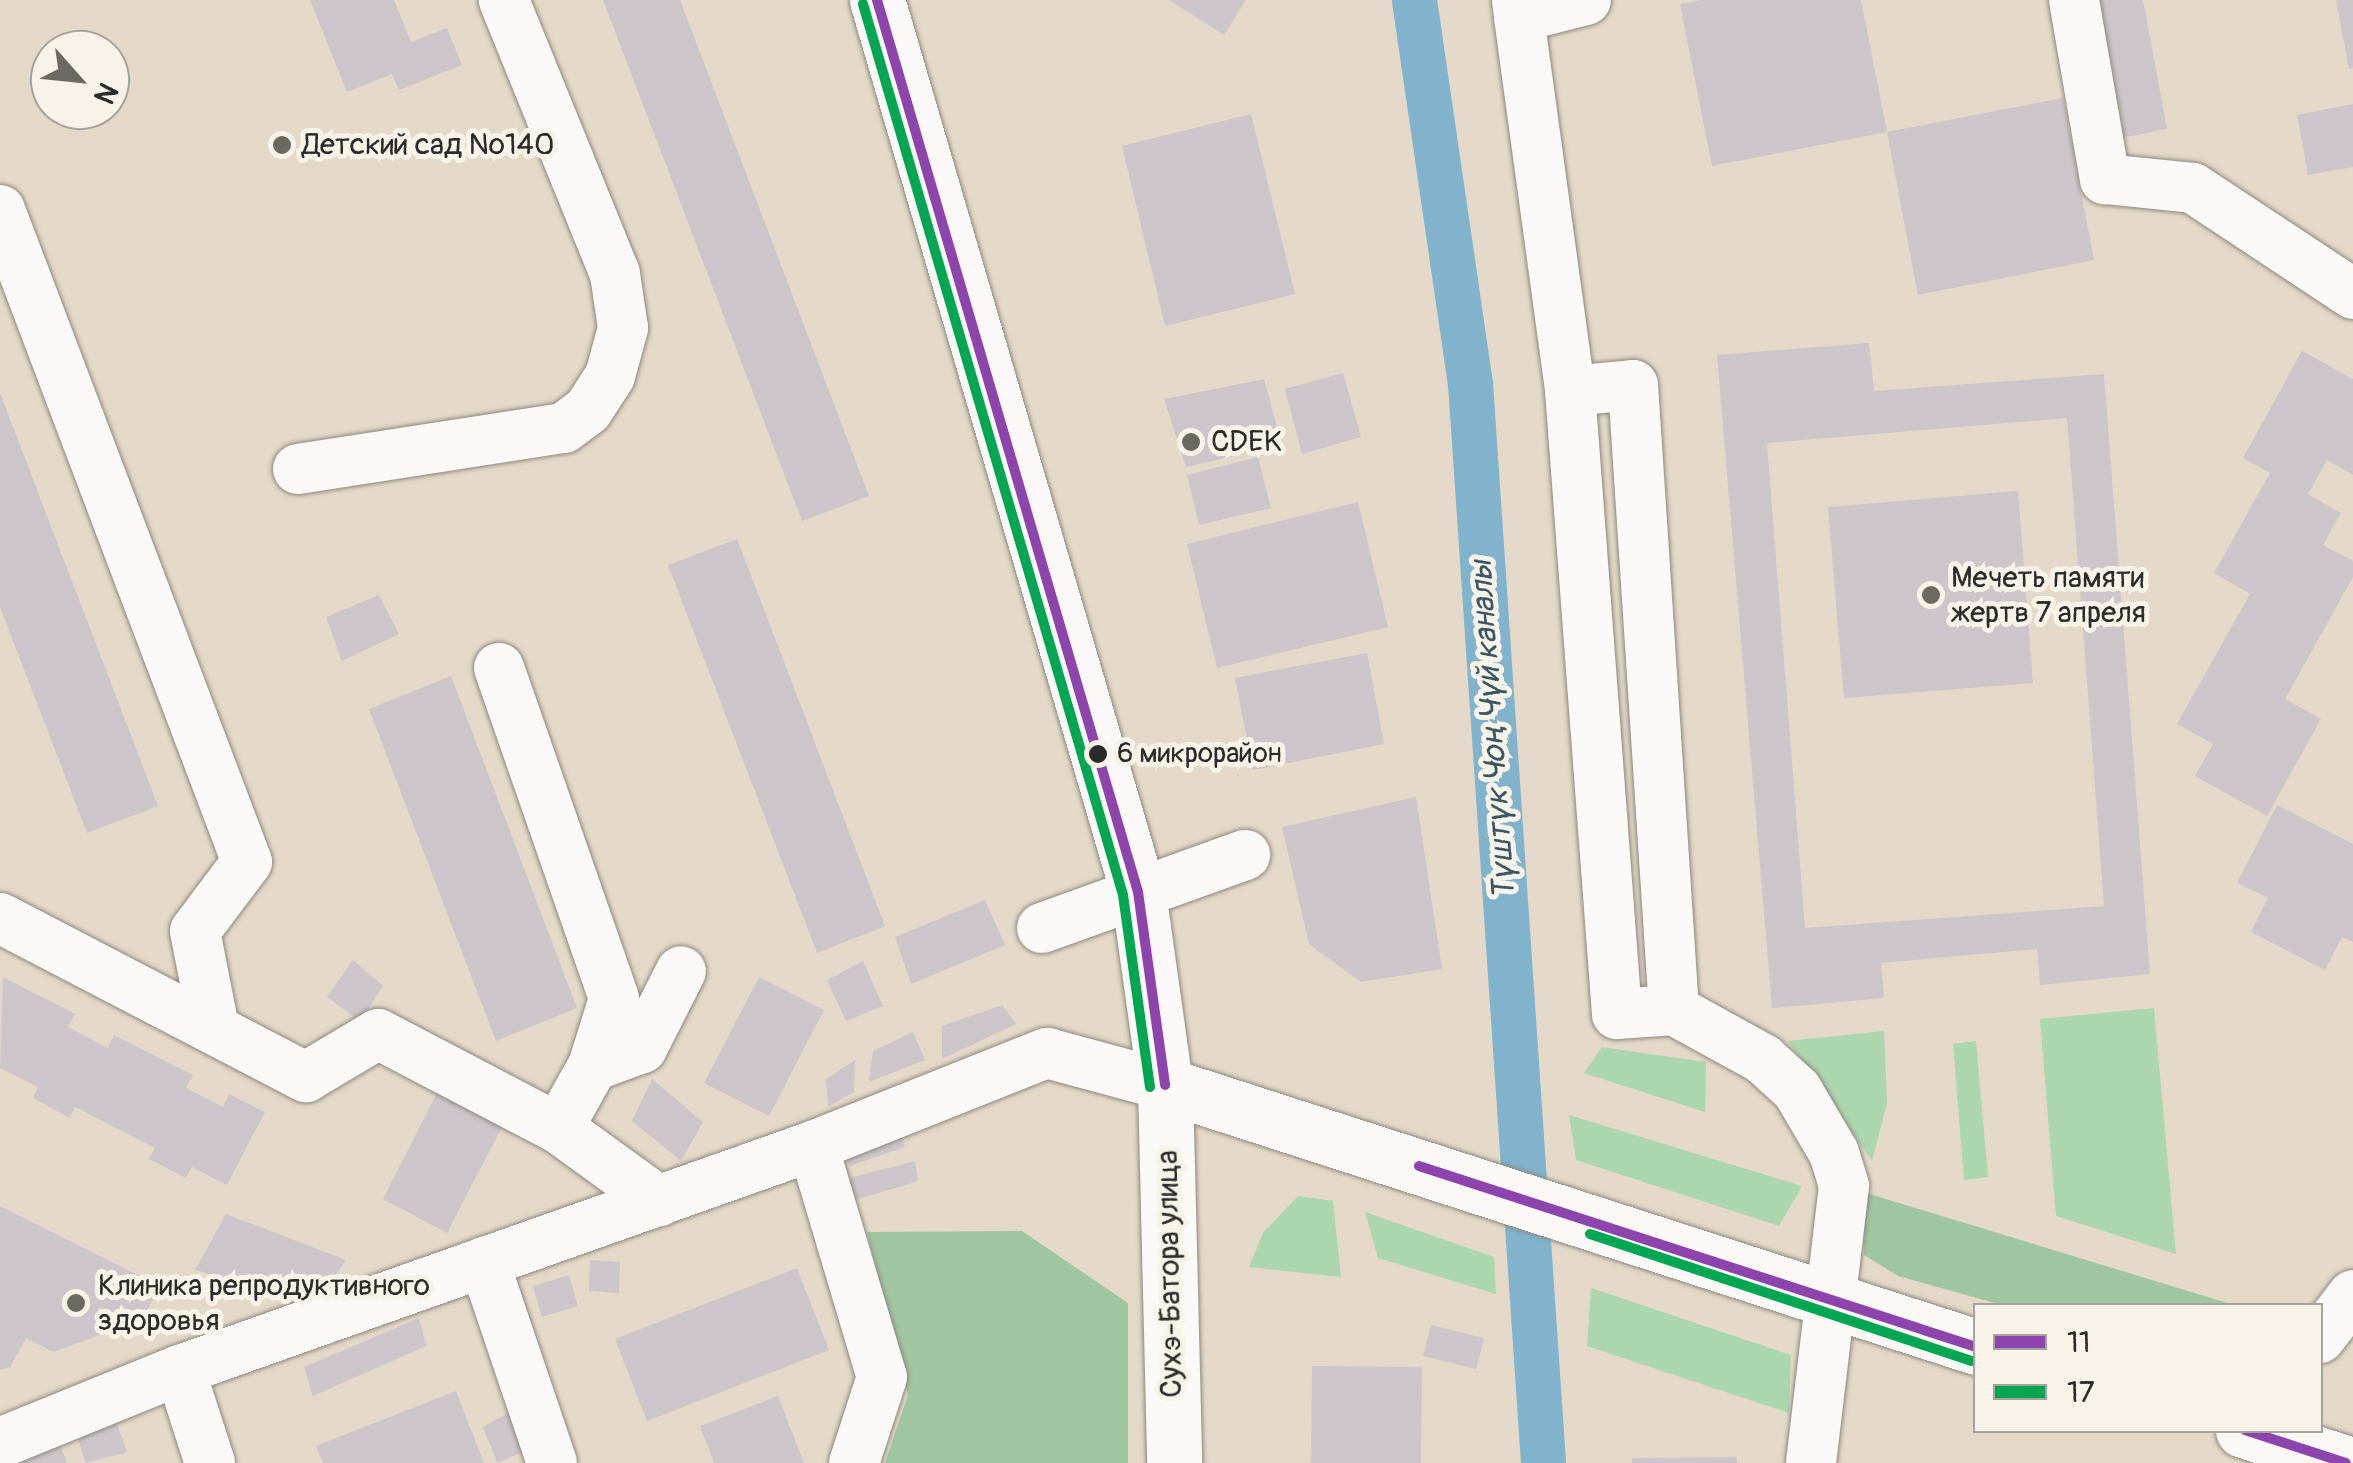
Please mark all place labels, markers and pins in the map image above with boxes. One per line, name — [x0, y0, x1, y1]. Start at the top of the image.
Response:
place label: Детский сад №140 — [302, 127, 555, 163]
marker: Детский сад №140 — [271, 134, 293, 156]
place label: CDEK — [1211, 424, 1282, 460]
marker: CDEK — [1180, 431, 1202, 453]
place label: Мечеть памяти жертв 7 апреля — [1951, 560, 2146, 630]
marker: Мечеть памяти жертв 7 апреля — [1920, 584, 1942, 606]
place label: 6 микрорайон — [1117, 737, 1282, 771]
marker: 6 микрорайон — [1088, 744, 1108, 764]
place label: Клиника репродуктивного здоровья — [98, 1268, 430, 1338]
marker: Клиника репродуктивного здоровья — [63, 1290, 89, 1316]

